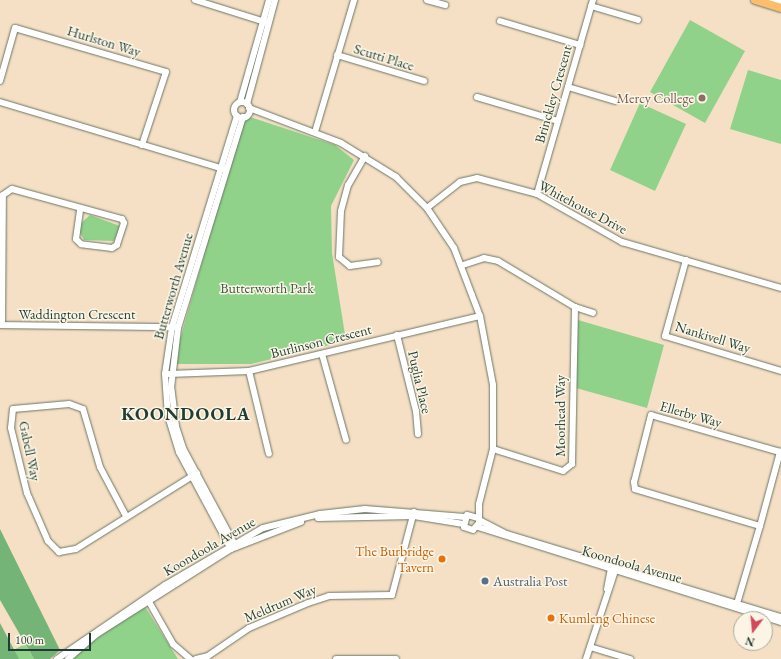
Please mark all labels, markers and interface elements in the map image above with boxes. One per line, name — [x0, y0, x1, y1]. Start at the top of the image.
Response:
street label: Hurlston Way — [65, 22, 143, 60]
street label: Scutti Place — [352, 40, 416, 74]
street label: Brinckley Crescent — [531, 43, 575, 145]
place label: Mercy College — [617, 90, 694, 106]
marker: Mercy College — [697, 93, 707, 103]
street label: Whitehouse Drive — [536, 177, 630, 237]
street label: Butterworth Avenue — [150, 231, 196, 341]
park label: Butterworth Park — [220, 280, 314, 296]
street label: Waddington Crescent — [19, 306, 135, 322]
street label: Nankivell Way — [673, 318, 753, 356]
street label: Burlinson Crescent — [269, 320, 373, 362]
street label: Puglia Place — [405, 349, 435, 415]
street label: Moorhead Way — [552, 375, 568, 457]
street label: Ellerby Way — [658, 397, 724, 431]
district label: KOONDOOLA — [121, 403, 251, 425]
street label: Gabell Way — [15, 419, 45, 483]
street label: Koondoola Avenue — [160, 513, 258, 579]
street label: Koondoola Avenue — [580, 542, 684, 586]
place label: The Burbridge Tavern — [355, 543, 434, 576]
marker: The Burbridge Tavern — [437, 554, 447, 564]
place label: Australia Post — [493, 573, 567, 589]
marker: Australia Post — [480, 576, 490, 586]
street label: Meldrum Way — [241, 580, 319, 626]
place label: Kumleng Chinese — [559, 610, 655, 626]
north arrow — [733, 611, 773, 651]
marker: Kumleng Chinese — [546, 613, 556, 623]
scale bar — [10, 625, 93, 651]
text: 100 m — [15, 632, 44, 648]
text: N — [744, 634, 756, 650]

